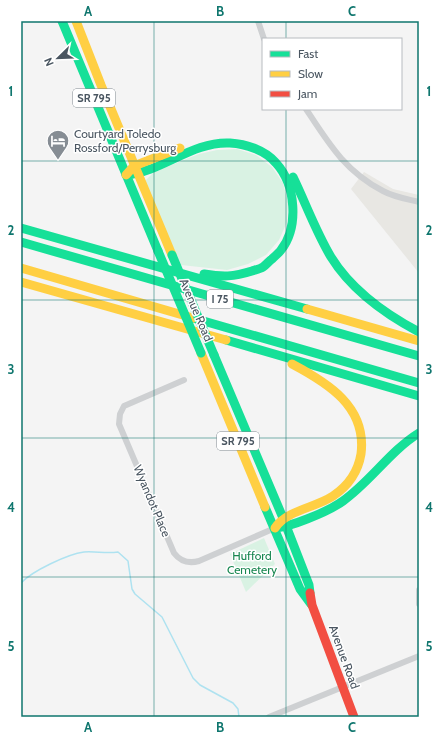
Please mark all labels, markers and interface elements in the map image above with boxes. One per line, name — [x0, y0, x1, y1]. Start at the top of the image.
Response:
text: A — [84, 3, 93, 19]
text: B — [216, 3, 224, 19]
text: C — [348, 3, 356, 19]
north arrow — [38, 38, 78, 78]
legend — [262, 38, 402, 110]
text: Fast — [298, 46, 318, 61]
text: N — [41, 56, 57, 68]
text: Slow — [298, 66, 323, 81]
text: 1 — [9, 83, 13, 99]
text: 1 — [427, 83, 431, 99]
text: Jam — [297, 86, 317, 101]
road number: SR 795 — [73, 89, 115, 107]
place label: Courtyard Toledo Rossford/Perrysburg — [74, 126, 177, 155]
hotel icon: Courtyard Toledo Rossford/Perrysburg — [45, 128, 71, 161]
text: 2 — [8, 222, 15, 238]
text: 2 — [426, 222, 433, 238]
street label: Avenue Road — [177, 276, 216, 343]
road number: I 75 — [207, 290, 233, 308]
text: 3 — [7, 361, 15, 377]
text: 3 — [425, 361, 433, 377]
road number: SR 795 — [217, 432, 259, 450]
street label: Wyandot Place — [131, 463, 174, 539]
text: 4 — [7, 499, 15, 515]
text: 4 — [425, 499, 433, 515]
park label: Hufford Cemetery — [227, 548, 277, 577]
street label: Avenue Road — [326, 623, 363, 691]
text: 5 — [8, 638, 15, 654]
text: 5 — [426, 638, 433, 654]
text: A — [84, 719, 93, 735]
text: B — [216, 719, 224, 735]
text: C — [348, 719, 356, 735]

